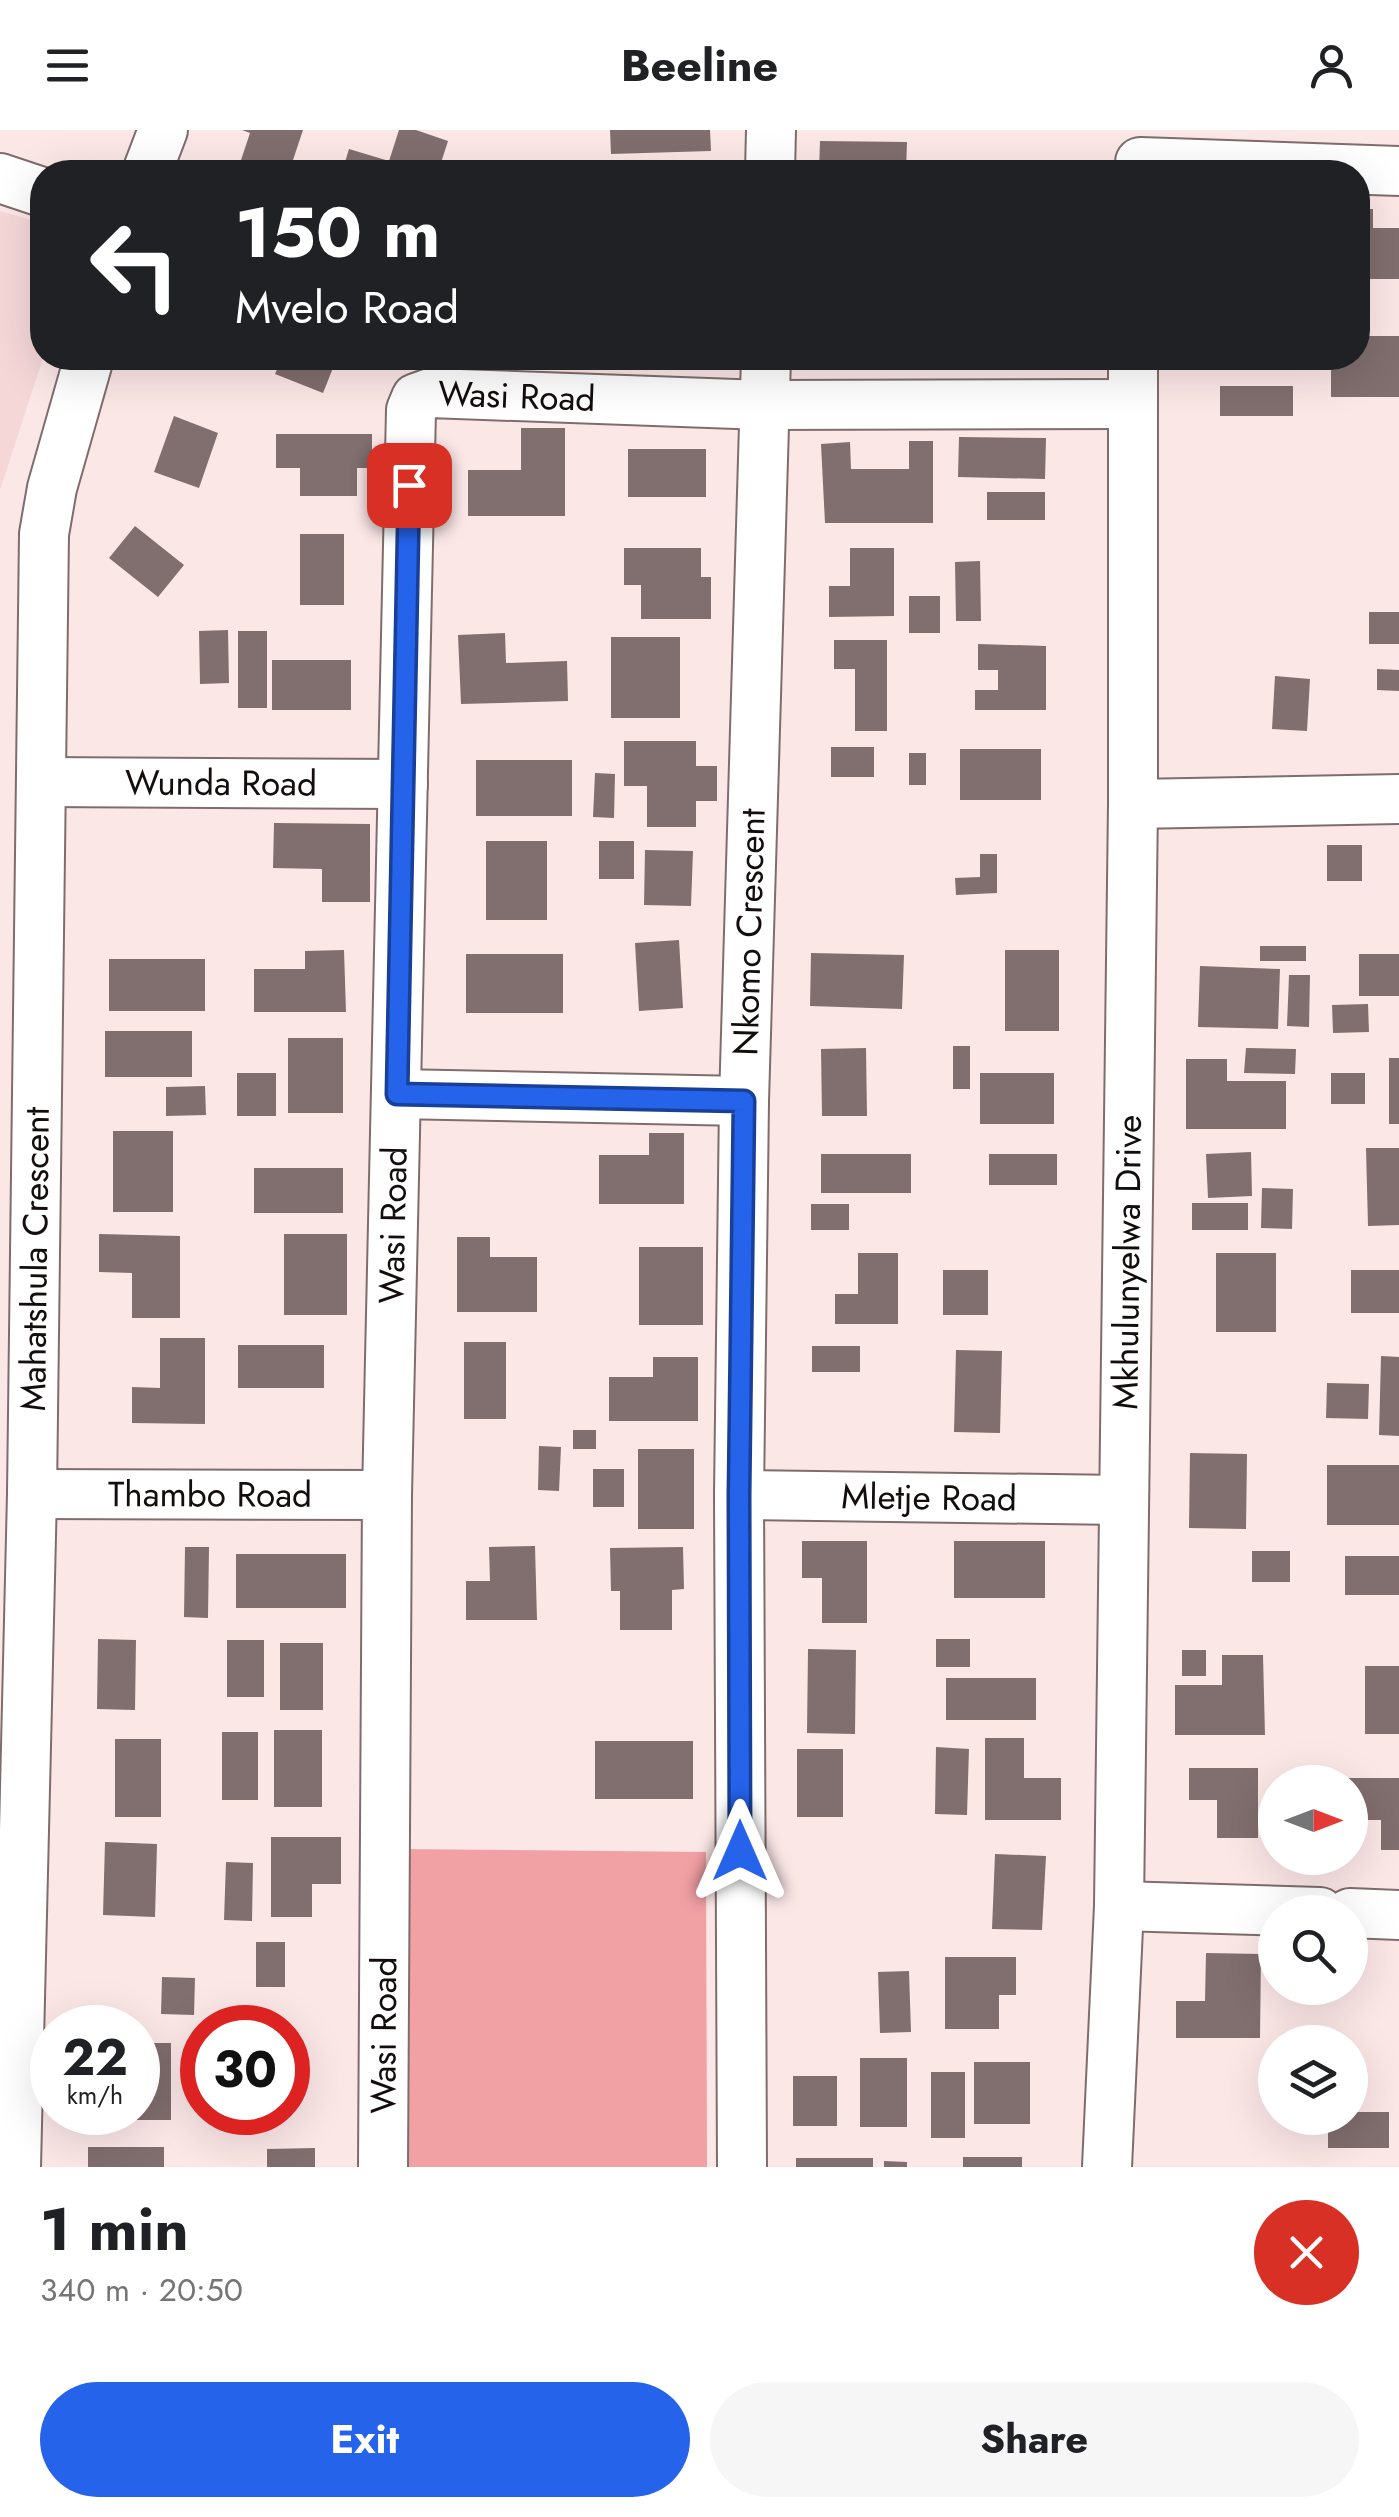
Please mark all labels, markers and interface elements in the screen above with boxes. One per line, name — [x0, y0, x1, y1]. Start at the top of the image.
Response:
text: Beeline — [621, 33, 778, 98]
icon: menu — [40, 38, 95, 93]
icon: person — [1304, 38, 1359, 93]
text: 150 m — [235, 182, 441, 283]
icon: left — [70, 200, 200, 330]
text: Mvelo Road — [235, 275, 459, 340]
street label: Wasi Road — [437, 368, 596, 424]
pin — [367, 443, 452, 528]
icon: arrive — [382, 458, 437, 513]
street label: Wunda Road — [125, 757, 317, 809]
street label: Nkomo Crescent — [720, 807, 778, 1056]
street label: Mahatshula Crescent — [8, 1106, 62, 1412]
street label: Mkhulunyelwa Drive — [1100, 1114, 1154, 1410]
street label: Wasi Road — [366, 1146, 420, 1304]
street label: Thambo Road — [108, 1469, 312, 1520]
street label: Mletje Road — [841, 1471, 1017, 1524]
north arrow — [1258, 1765, 1368, 1875]
map controls — [1258, 1765, 1368, 2135]
position arrow — [688, 1799, 792, 1903]
button: search — [1258, 1895, 1368, 2005]
street label: Wasi Road — [358, 1956, 409, 2114]
speed limit sign: 30 — [180, 2005, 310, 2135]
text: 22 — [62, 2021, 128, 2094]
button: layers — [1258, 2025, 1368, 2135]
text: km/h — [67, 2077, 123, 2113]
text: 1 min — [40, 2186, 189, 2273]
button: close — [1254, 2200, 1359, 2305]
text: 340 m · 20:50 — [40, 2267, 243, 2313]
button: Exit — [40, 2382, 690, 2497]
button: Share — [710, 2382, 1359, 2497]

